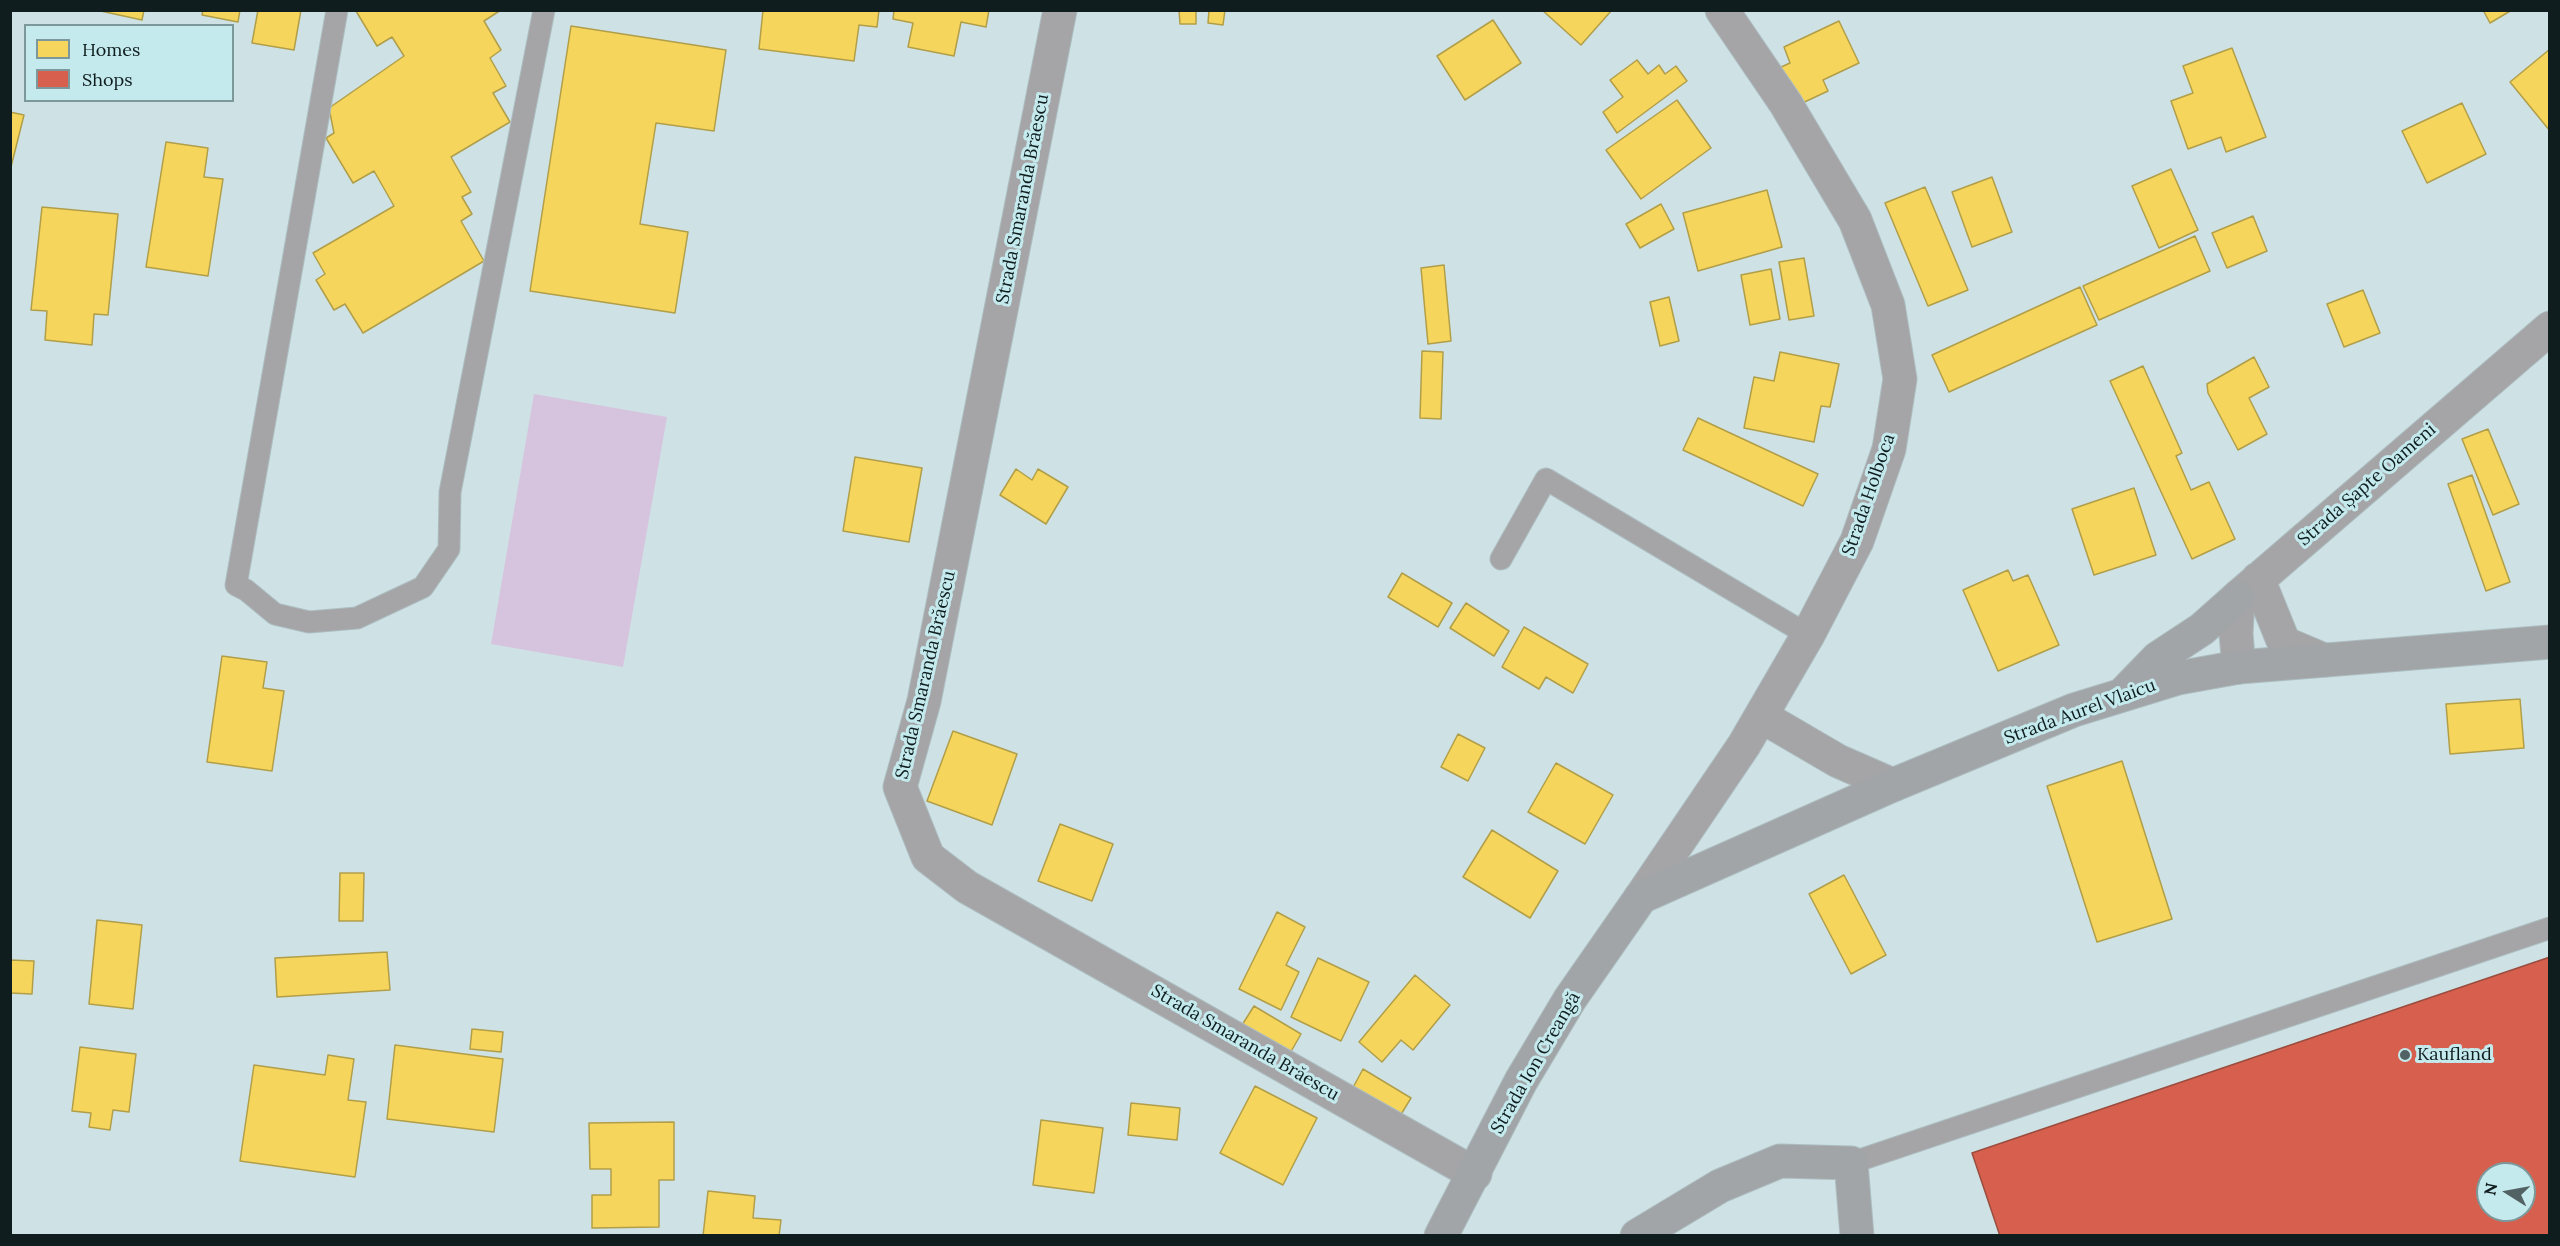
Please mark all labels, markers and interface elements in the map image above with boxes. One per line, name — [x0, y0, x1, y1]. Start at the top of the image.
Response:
legend — [24, 24, 234, 102]
text: Homes — [82, 38, 140, 61]
text: Shops — [82, 68, 133, 91]
street label: Strada Smaranda Brăescu — [992, 92, 1054, 306]
street label: Strada Șapte Oameni — [2294, 419, 2440, 551]
street label: Strada Holboca — [1838, 431, 1900, 559]
street label: Strada Smaranda Brăescu — [891, 569, 961, 781]
street label: Strada Aurel Vlaicu — [2001, 675, 2159, 749]
street label: Strada Smaranda Brăescu — [1147, 980, 1343, 1106]
street label: Strada Ion Creangă — [1487, 988, 1585, 1138]
place label: Kaufland — [2417, 1044, 2492, 1066]
marker: Kaufland — [2398, 1048, 2412, 1062]
north arrow — [2476, 1162, 2536, 1222]
text: N — [2479, 1181, 2501, 1197]

